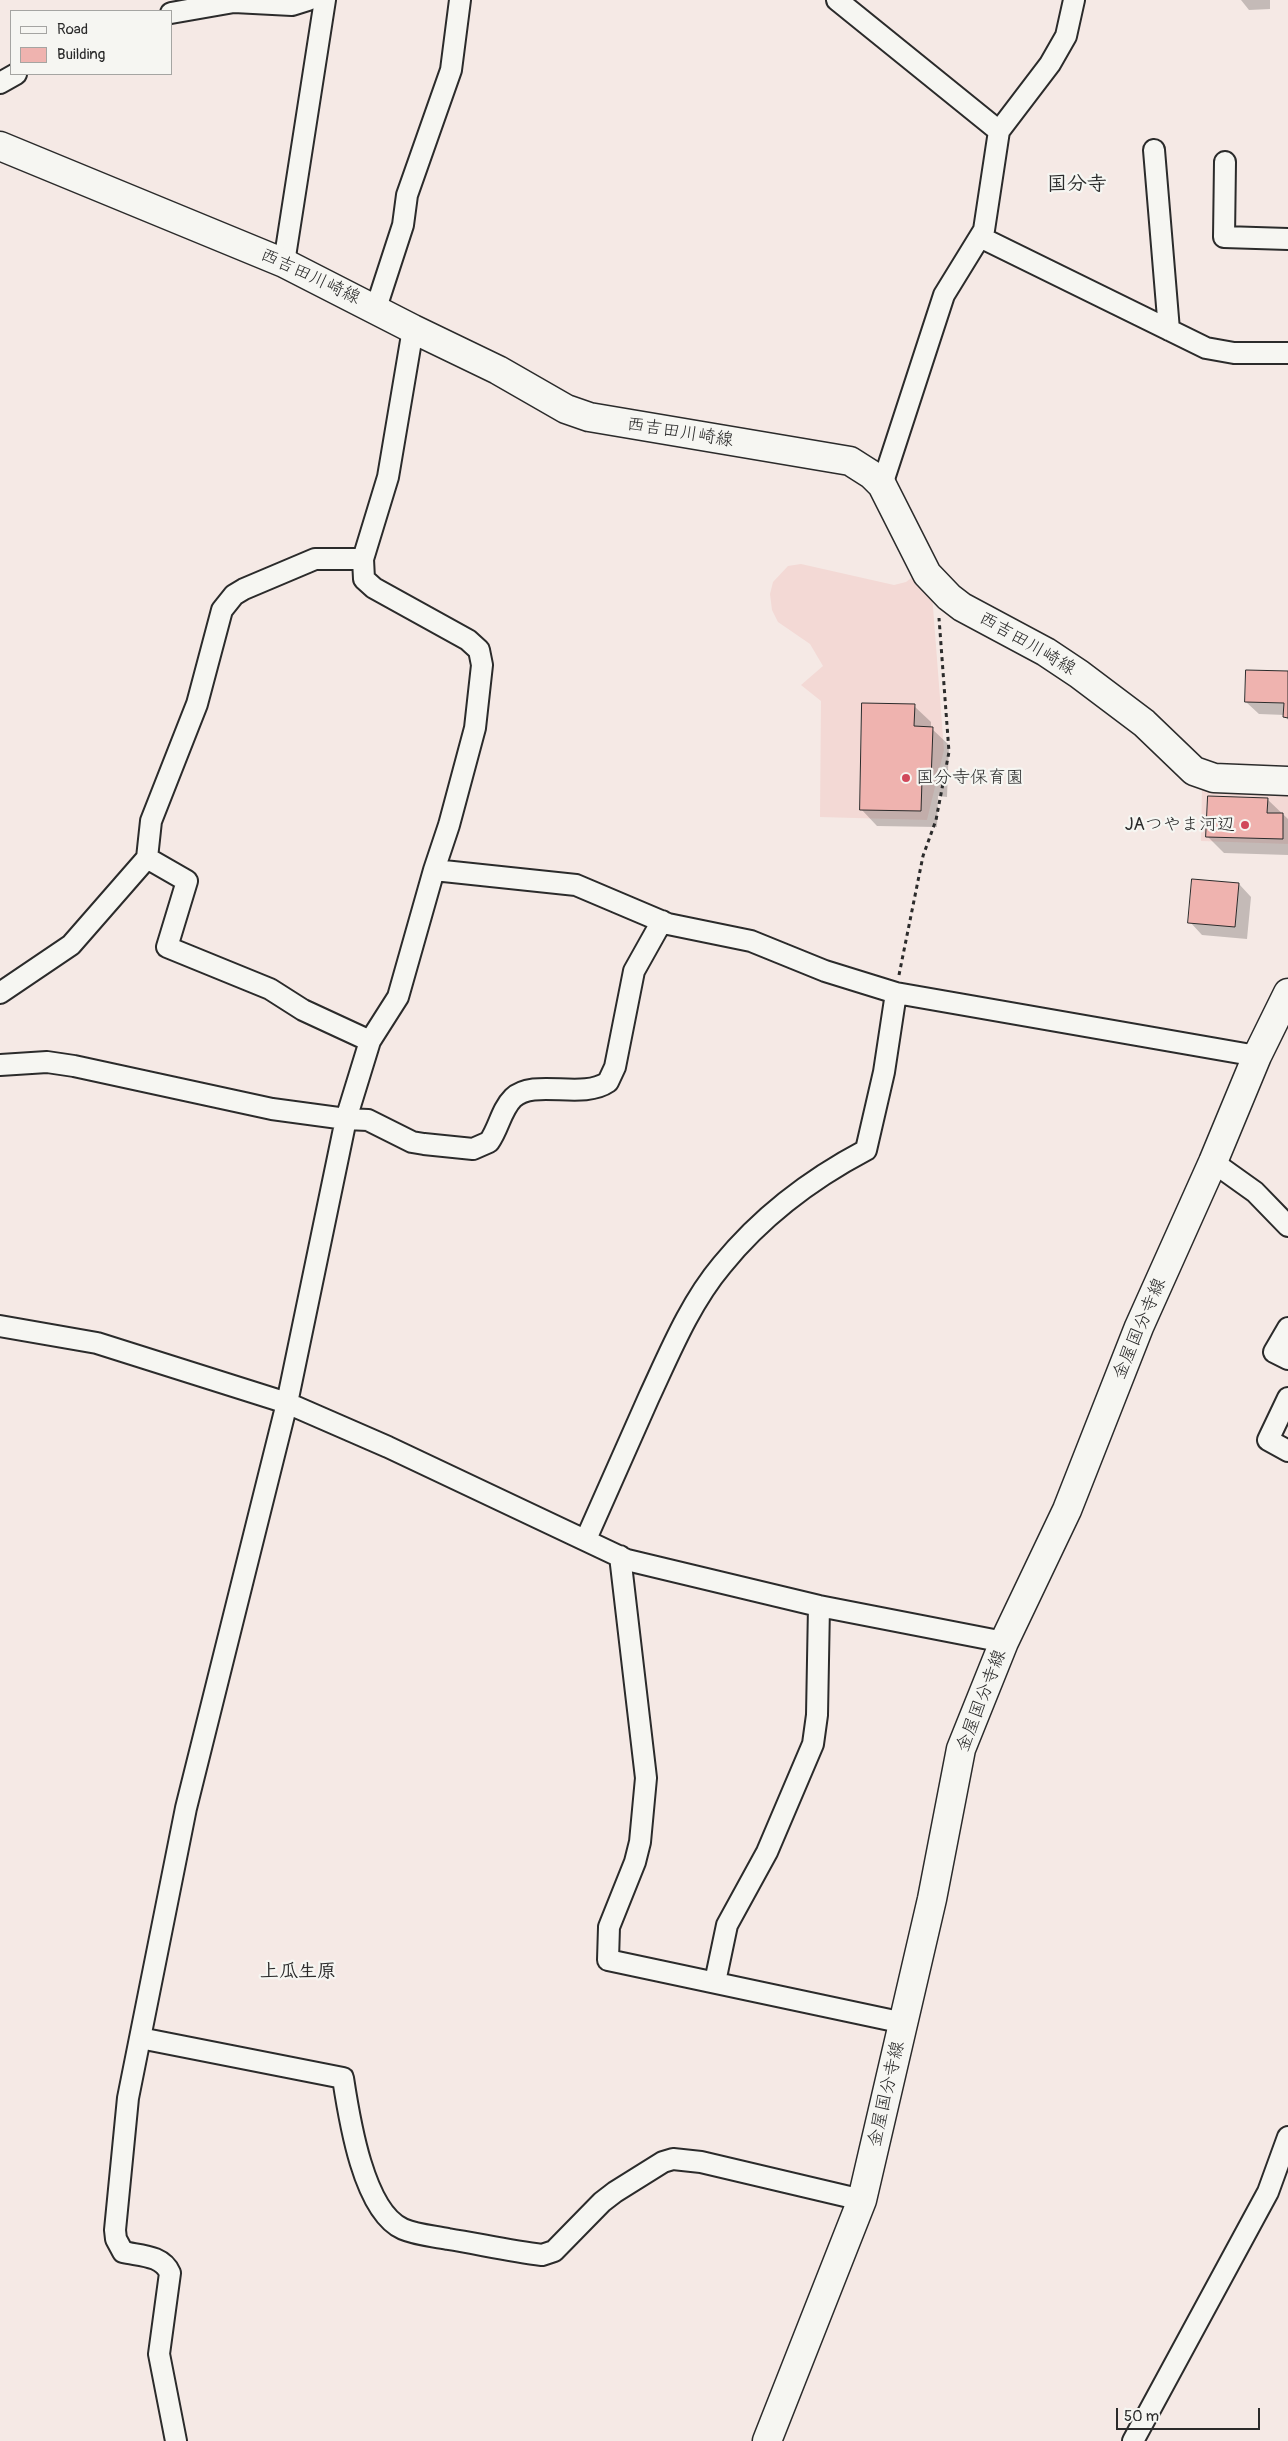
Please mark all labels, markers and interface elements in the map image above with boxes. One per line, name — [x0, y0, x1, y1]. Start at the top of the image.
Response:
legend — [10, 10, 172, 75]
text: Road — [57, 20, 88, 39]
text: Building — [57, 45, 105, 64]
district label: 国分寺 — [1047, 173, 1107, 197]
street label: 西吉田川崎線 — [256, 244, 364, 310]
street label: 西吉田川崎線 — [625, 414, 735, 452]
street label: 西吉田川崎線 — [975, 608, 1079, 680]
place label: 国分寺保育園 — [916, 767, 1024, 789]
marker: 国分寺保育園 — [900, 772, 912, 784]
place label: JAつやま河辺 — [1125, 814, 1235, 836]
marker: JAつやま河辺 — [1239, 819, 1251, 831]
street label: 金屋国分寺線 — [1109, 1275, 1171, 1383]
street label: 金屋国分寺線 — [953, 1647, 1011, 1755]
district label: 上瓜生原 — [260, 1961, 336, 1983]
street label: 金屋国分寺線 — [864, 2039, 910, 2149]
scale bar — [1118, 2398, 1262, 2430]
text: 50 m — [1124, 2407, 1159, 2426]

